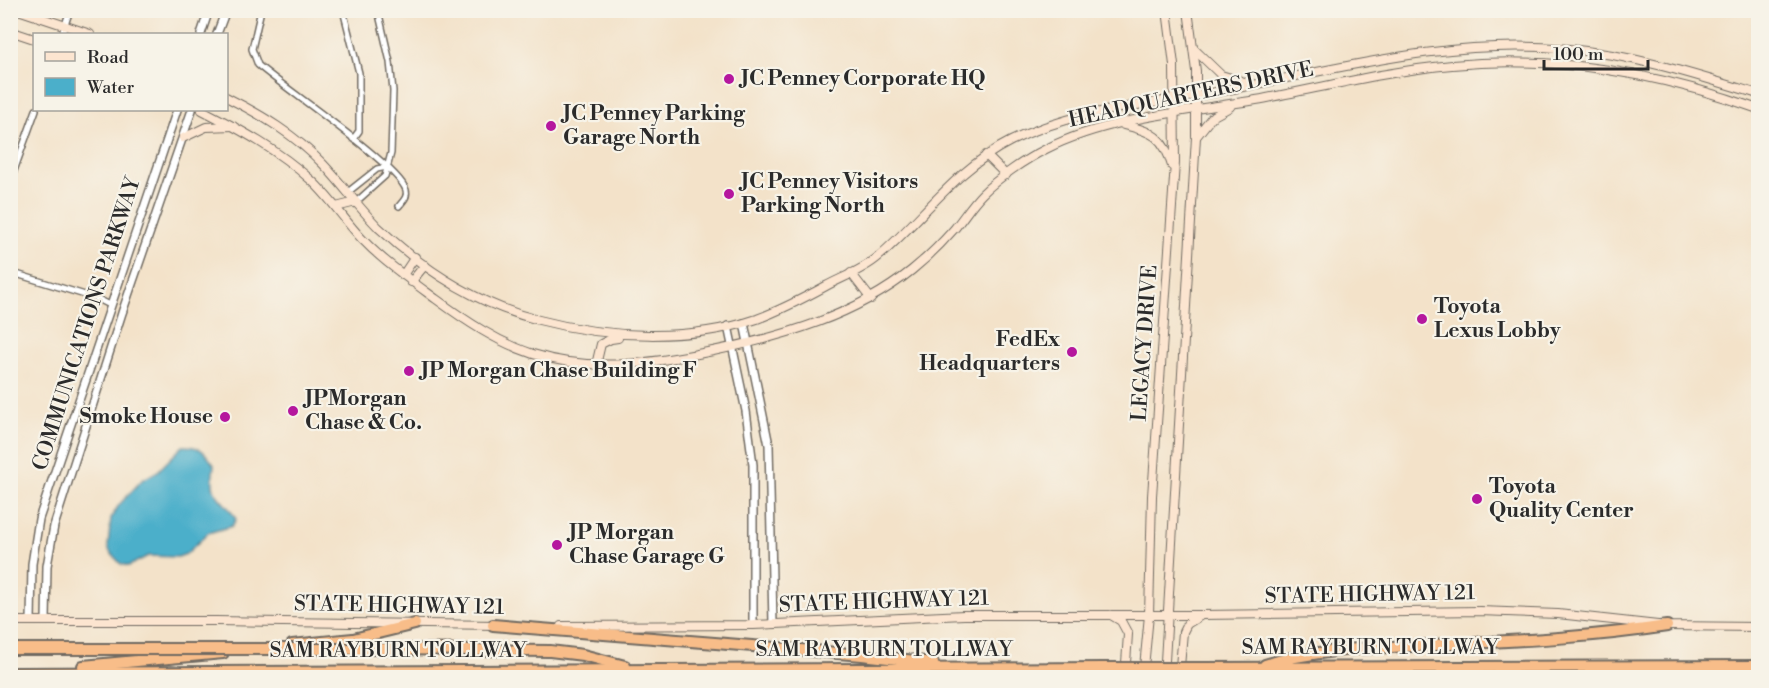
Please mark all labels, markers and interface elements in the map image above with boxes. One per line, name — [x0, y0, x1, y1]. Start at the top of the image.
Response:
legend — [33, 33, 228, 111]
scale bar — [1544, 33, 1648, 71]
text: 100 m — [1553, 43, 1604, 66]
text: Road — [87, 46, 130, 69]
street label: HEADQUARTERS DRIVE — [1066, 56, 1316, 134]
place label: JC Penney Corporate HQ — [738, 66, 986, 92]
marker: JC Penney Corporate HQ — [722, 72, 736, 86]
text: Water — [86, 76, 135, 99]
place label: JC Penney Parking Garage North — [560, 101, 746, 151]
marker: JC Penney Parking Garage North — [544, 119, 558, 133]
place label: JC Penney Visitors Parking North — [738, 169, 918, 219]
street label: COMMUNICATIONS PARKWAY — [27, 173, 147, 474]
marker: JC Penney Visitors Parking North — [722, 187, 736, 201]
street label: LEGACY DRIVE — [1127, 264, 1163, 422]
place label: Toyota Lexus Lobby — [1434, 294, 1561, 344]
marker: Toyota Lexus Lobby — [1415, 312, 1429, 326]
place label: FedEx Headquarters — [919, 327, 1061, 377]
marker: FedEx Headquarters — [1065, 345, 1079, 359]
place label: JP Morgan Chase Building F — [418, 358, 697, 384]
marker: JP Morgan Chase Building F — [402, 364, 416, 378]
place label: JPMorgan Chase & Co. — [302, 386, 422, 436]
place label: Smoke House — [79, 404, 213, 430]
marker: JPMorgan Chase & Co. — [286, 404, 300, 418]
marker: Smoke House — [218, 410, 232, 424]
place label: Toyota Quality Center — [1489, 474, 1634, 524]
marker: Toyota Quality Center — [1470, 492, 1484, 506]
place label: JP Morgan Chase Garage G — [566, 520, 725, 570]
marker: JP Morgan Chase Garage G — [550, 538, 564, 552]
street label: STATE HIGHWAY 121 — [1265, 580, 1475, 610]
street label: STATE HIGHWAY 121 — [778, 585, 990, 619]
street label: STATE HIGHWAY 121 — [294, 591, 504, 621]
street label: SAM RAYBURN TOLLWAY — [1241, 635, 1500, 661]
street label: SAM RAYBURN TOLLWAY — [755, 637, 1014, 663]
street label: SAM RAYBURN TOLLWAY — [269, 638, 528, 664]

